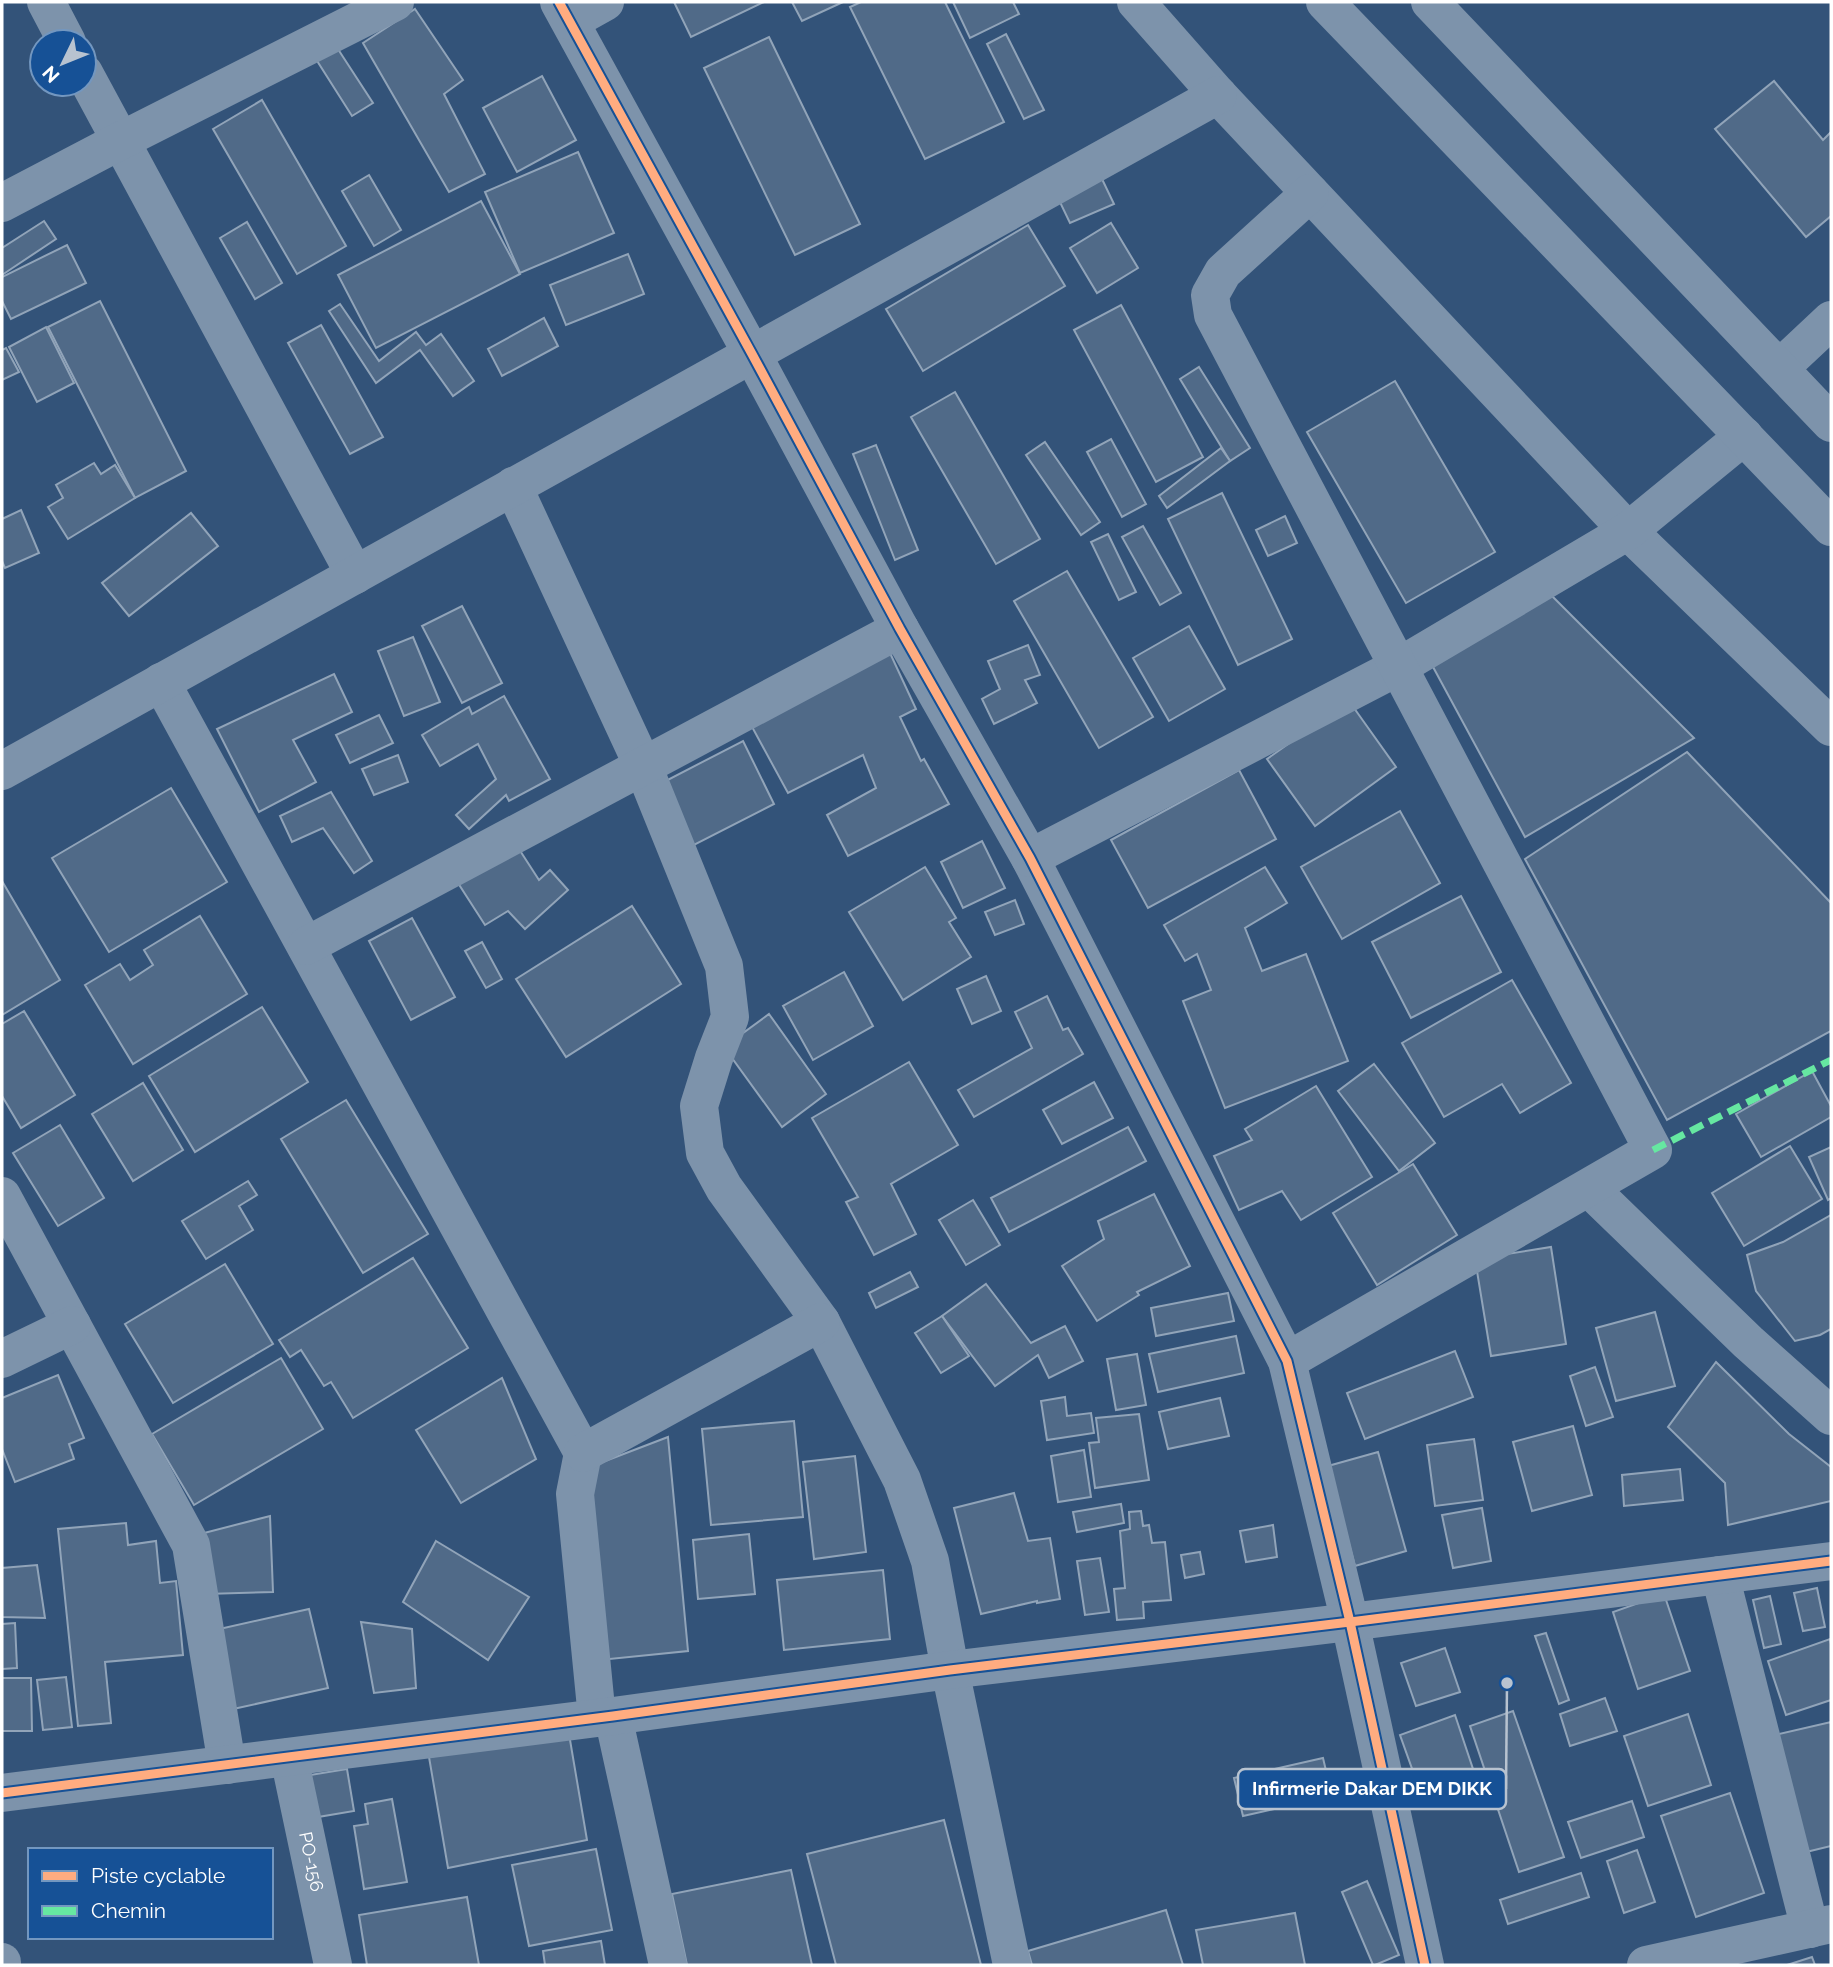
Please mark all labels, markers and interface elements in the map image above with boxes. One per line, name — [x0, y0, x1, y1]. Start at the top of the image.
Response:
north arrow — [28, 28, 98, 98]
text: N — [38, 62, 64, 87]
callout: Infirmerie Dakar DEM DIKK — [1238, 1769, 1506, 1809]
text: Infirmerie Dakar DEM DIKK — [1252, 1777, 1492, 1799]
street label: PO-156 — [295, 1830, 328, 1894]
legend — [28, 1848, 273, 1939]
text: Piste cyclable — [91, 1863, 225, 1888]
text: Chemin — [91, 1898, 166, 1923]

